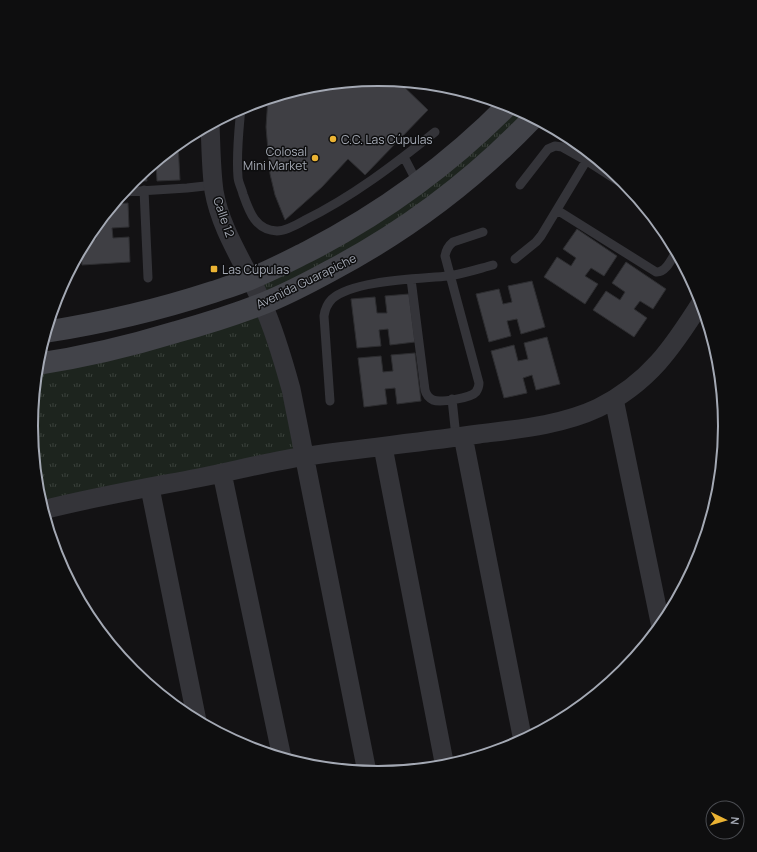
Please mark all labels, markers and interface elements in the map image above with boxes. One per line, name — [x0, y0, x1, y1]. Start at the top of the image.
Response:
place label: C.C. Las Cúpulas — [341, 131, 433, 148]
marker: C.C. Las Cúpulas — [328, 134, 338, 144]
place label: Colosal Mini Market — [243, 143, 307, 174]
marker: Colosal Mini Market — [310, 153, 320, 163]
street label: Calle 12 — [209, 194, 239, 240]
street label: Avenida Guarapiche — [253, 249, 359, 313]
place label: Las Cúpulas — [222, 261, 289, 278]
marker: Las Cúpulas — [209, 264, 219, 274]
north arrow — [705, 800, 745, 840]
text: N — [728, 816, 743, 826]

